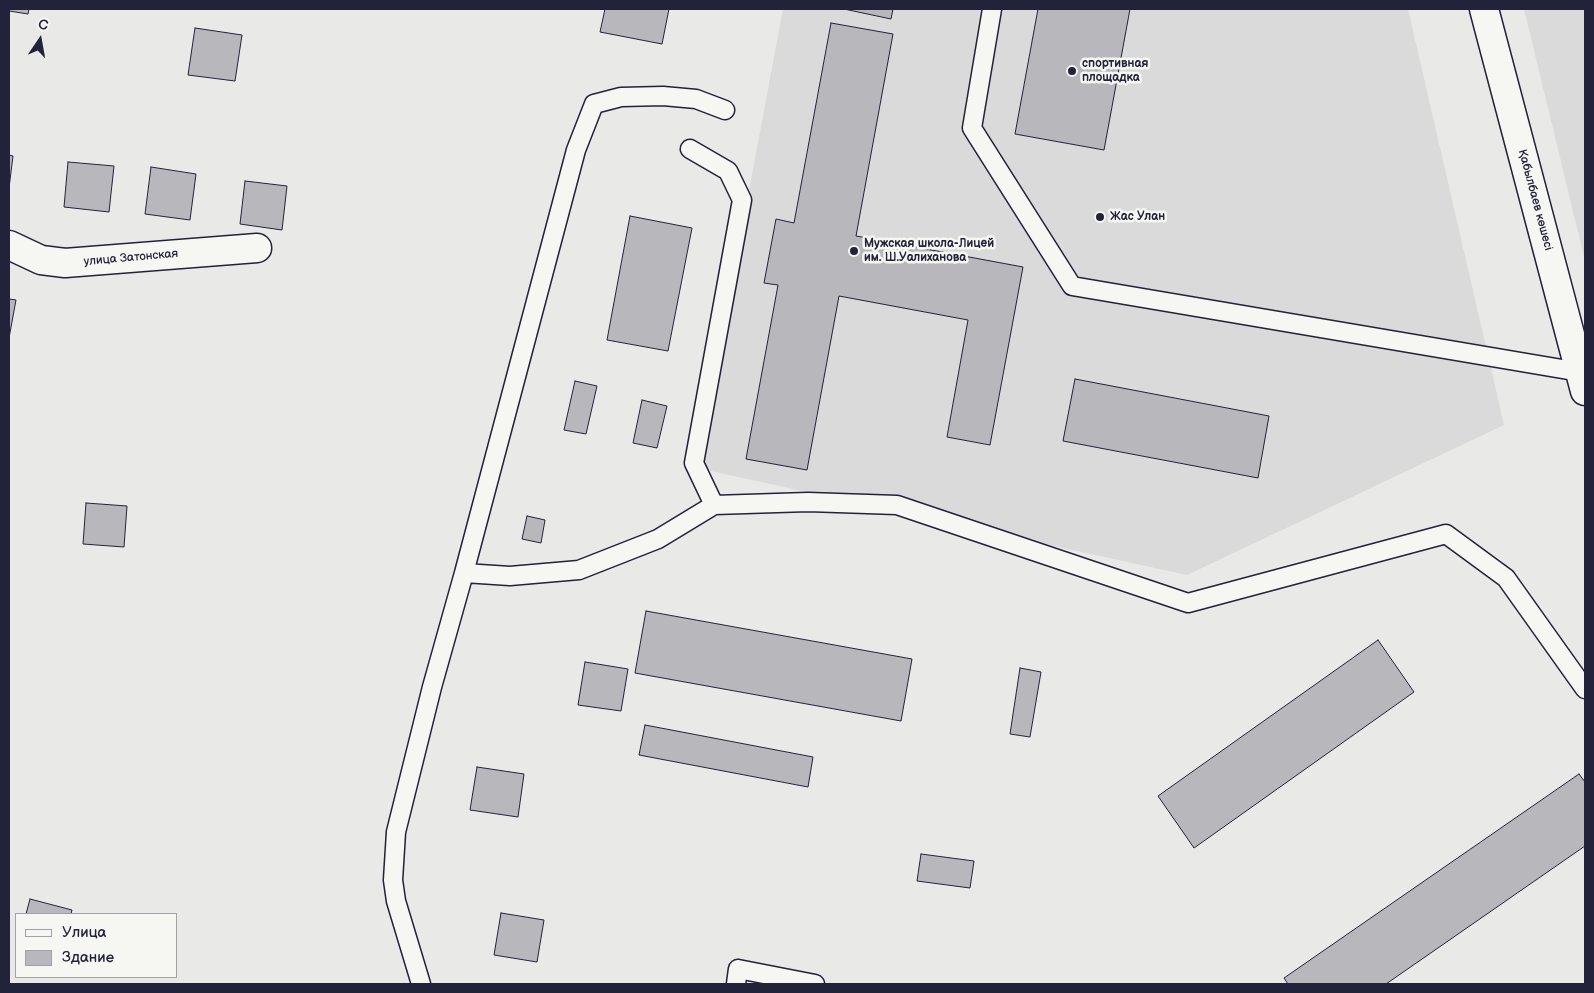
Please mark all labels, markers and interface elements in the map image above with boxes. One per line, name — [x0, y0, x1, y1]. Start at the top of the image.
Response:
north arrow — [15, 15, 65, 65]
text: С — [37, 16, 50, 34]
place label: спортивная площадка — [1082, 57, 1148, 85]
marker: спортивная площадка — [1066, 65, 1078, 77]
street label: Қабылбаев көшесі — [1515, 148, 1555, 252]
place label: Жас Улан — [1110, 210, 1165, 224]
marker: Жас Улан — [1094, 211, 1106, 223]
place label: Мужская школа-Лицей им. Ш.Уалиханова — [864, 237, 994, 265]
marker: Мужская школа-Лицей им. Ш.Уалиханова — [848, 245, 860, 257]
street label: улица Затонская — [83, 247, 179, 269]
legend — [15, 913, 178, 978]
text: Улица — [62, 923, 106, 942]
text: Здание — [62, 948, 114, 967]

